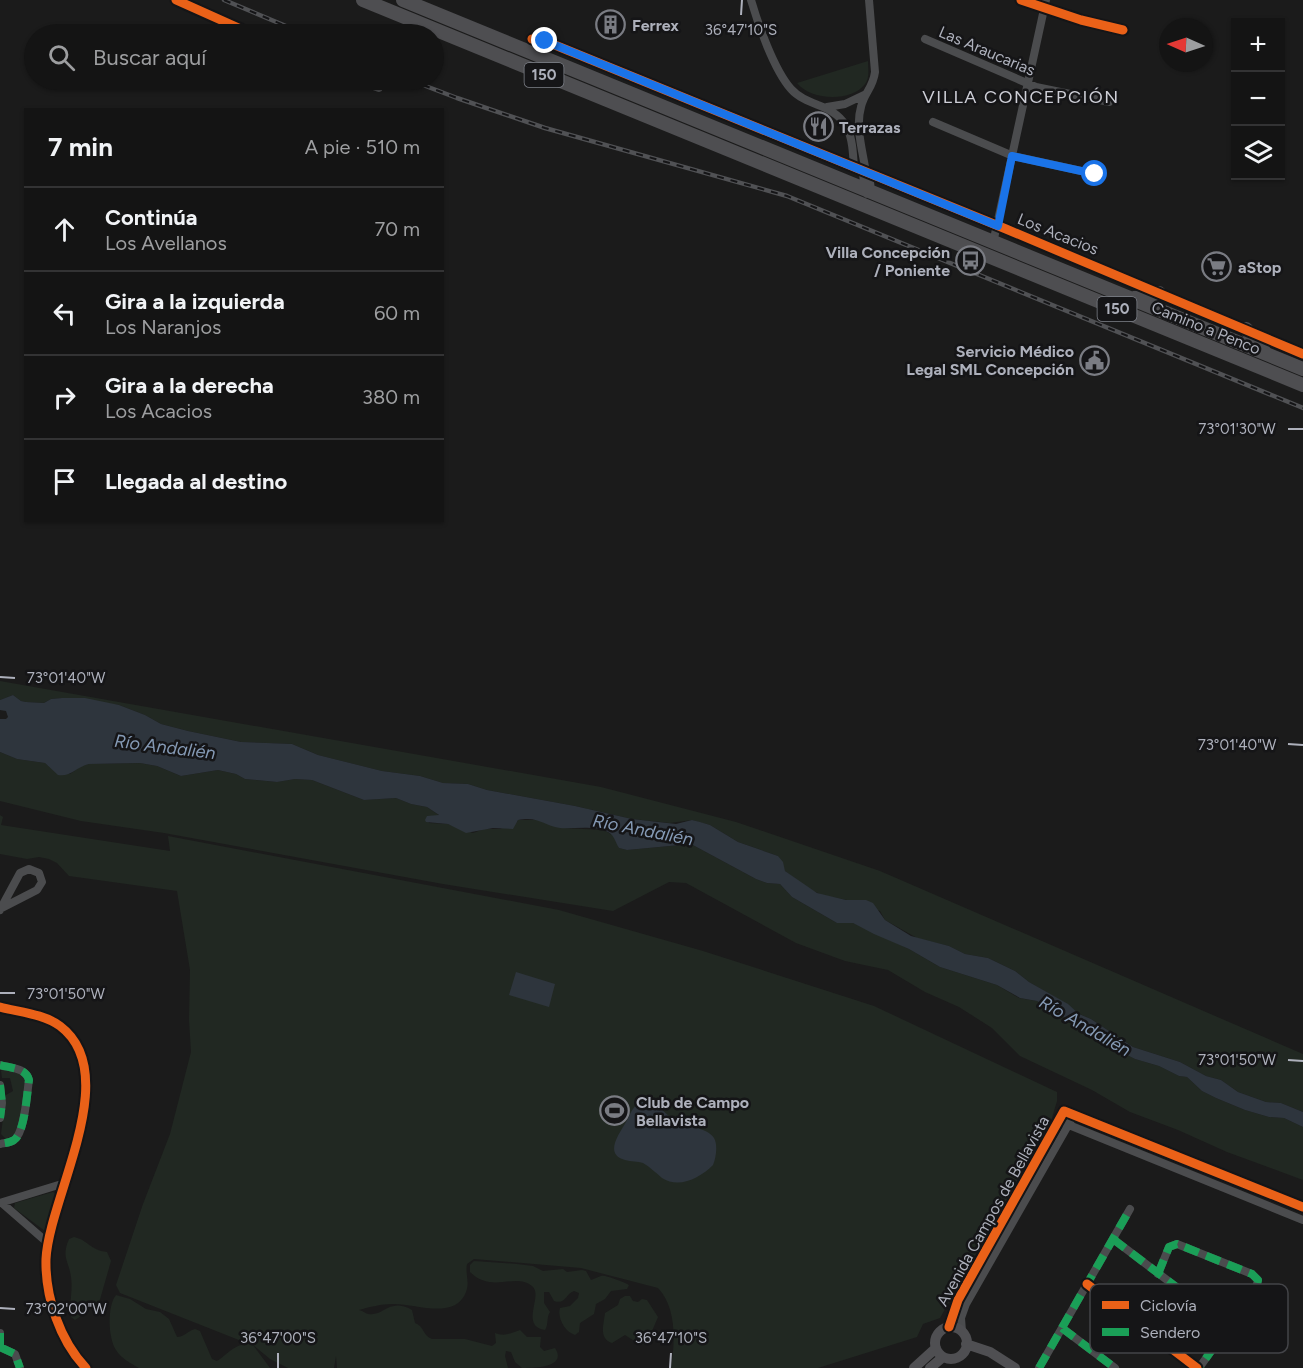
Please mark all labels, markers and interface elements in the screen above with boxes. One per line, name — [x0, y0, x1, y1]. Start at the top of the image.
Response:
building icon: Ferrex — [595, 9, 627, 41]
place label: Ferrex — [632, 16, 679, 35]
north arrow — [1159, 18, 1213, 72]
map controls — [1231, 18, 1285, 180]
button: + — [1231, 18, 1285, 72]
text: 36°47'10"S — [705, 21, 777, 39]
street label: Las Araucarias — [936, 22, 1038, 80]
search box — [24, 24, 444, 90]
route end — [531, 27, 557, 53]
icon: search — [45, 41, 78, 74]
text: Buscar aquí — [93, 44, 206, 71]
road number: 150 — [524, 63, 564, 87]
button: − — [1231, 72, 1285, 126]
district label: VILLA CONCEPCIÓN — [922, 86, 1120, 108]
restaurant icon: Terrazas — [802, 111, 834, 143]
place label: Terrazas — [839, 118, 901, 137]
button: layers — [1231, 126, 1285, 180]
text: 7 min — [48, 131, 113, 163]
text: A pie · 510 m — [305, 135, 420, 159]
route start — [1081, 160, 1107, 186]
text: Continúa — [105, 204, 198, 231]
street label: Los Acacios — [1015, 209, 1101, 259]
icon: ahead — [48, 213, 81, 246]
text: 70 m — [374, 217, 420, 241]
text: Los Avellanos — [105, 231, 227, 255]
place label: Villa Concepción / Poniente — [826, 243, 950, 280]
bus stop icon: Villa Concepción / Poniente — [955, 245, 987, 277]
supermarket icon: aStop — [1201, 251, 1233, 283]
place label: aStop — [1238, 258, 1282, 277]
text: Gira a la izquierda — [105, 288, 285, 315]
icon: left — [48, 297, 81, 330]
road number: 150 — [1098, 297, 1136, 321]
street label: Camino a Penco — [1149, 297, 1263, 359]
text: 60 m — [374, 301, 420, 325]
text: Los Naranjos — [105, 315, 221, 339]
place label: Servicio Médico Legal SML Concepción — [906, 342, 1074, 379]
public building icon: Servicio Médico Legal SML Concepción — [1079, 344, 1111, 376]
text: Gira a la derecha — [105, 372, 274, 399]
icon: right — [48, 381, 81, 414]
text: 380 m — [362, 385, 420, 409]
text: Los Acacios — [105, 399, 212, 423]
text: 73°01'30"W — [1198, 420, 1276, 438]
icon: arrive — [48, 465, 81, 498]
text: Llegada al destino — [105, 468, 287, 495]
text: 73°01'40"W — [27, 669, 106, 687]
water label: Río Andalién — [113, 730, 217, 764]
text: 73°01'40"W — [1198, 736, 1277, 754]
water label: Río Andalién — [591, 809, 695, 851]
text: 73°01'50"W — [27, 985, 106, 1003]
water label: Río Andalién — [1035, 991, 1135, 1061]
text: 73°01'50"W — [1198, 1051, 1277, 1069]
place label: Club de Campo Bellavista — [636, 1093, 749, 1130]
sports icon: Club de Campo Bellavista — [599, 1095, 631, 1127]
street label: Avenida Campos de Bellavista — [933, 1113, 1053, 1309]
legend — [1090, 1284, 1288, 1353]
text: Ciclovía — [1140, 1296, 1197, 1315]
text: 73°02'00"W — [25, 1300, 107, 1318]
text: Sendero — [1140, 1323, 1200, 1342]
text: 36°47'00"S — [240, 1329, 316, 1347]
text: 36°47'10"S — [635, 1329, 707, 1347]

